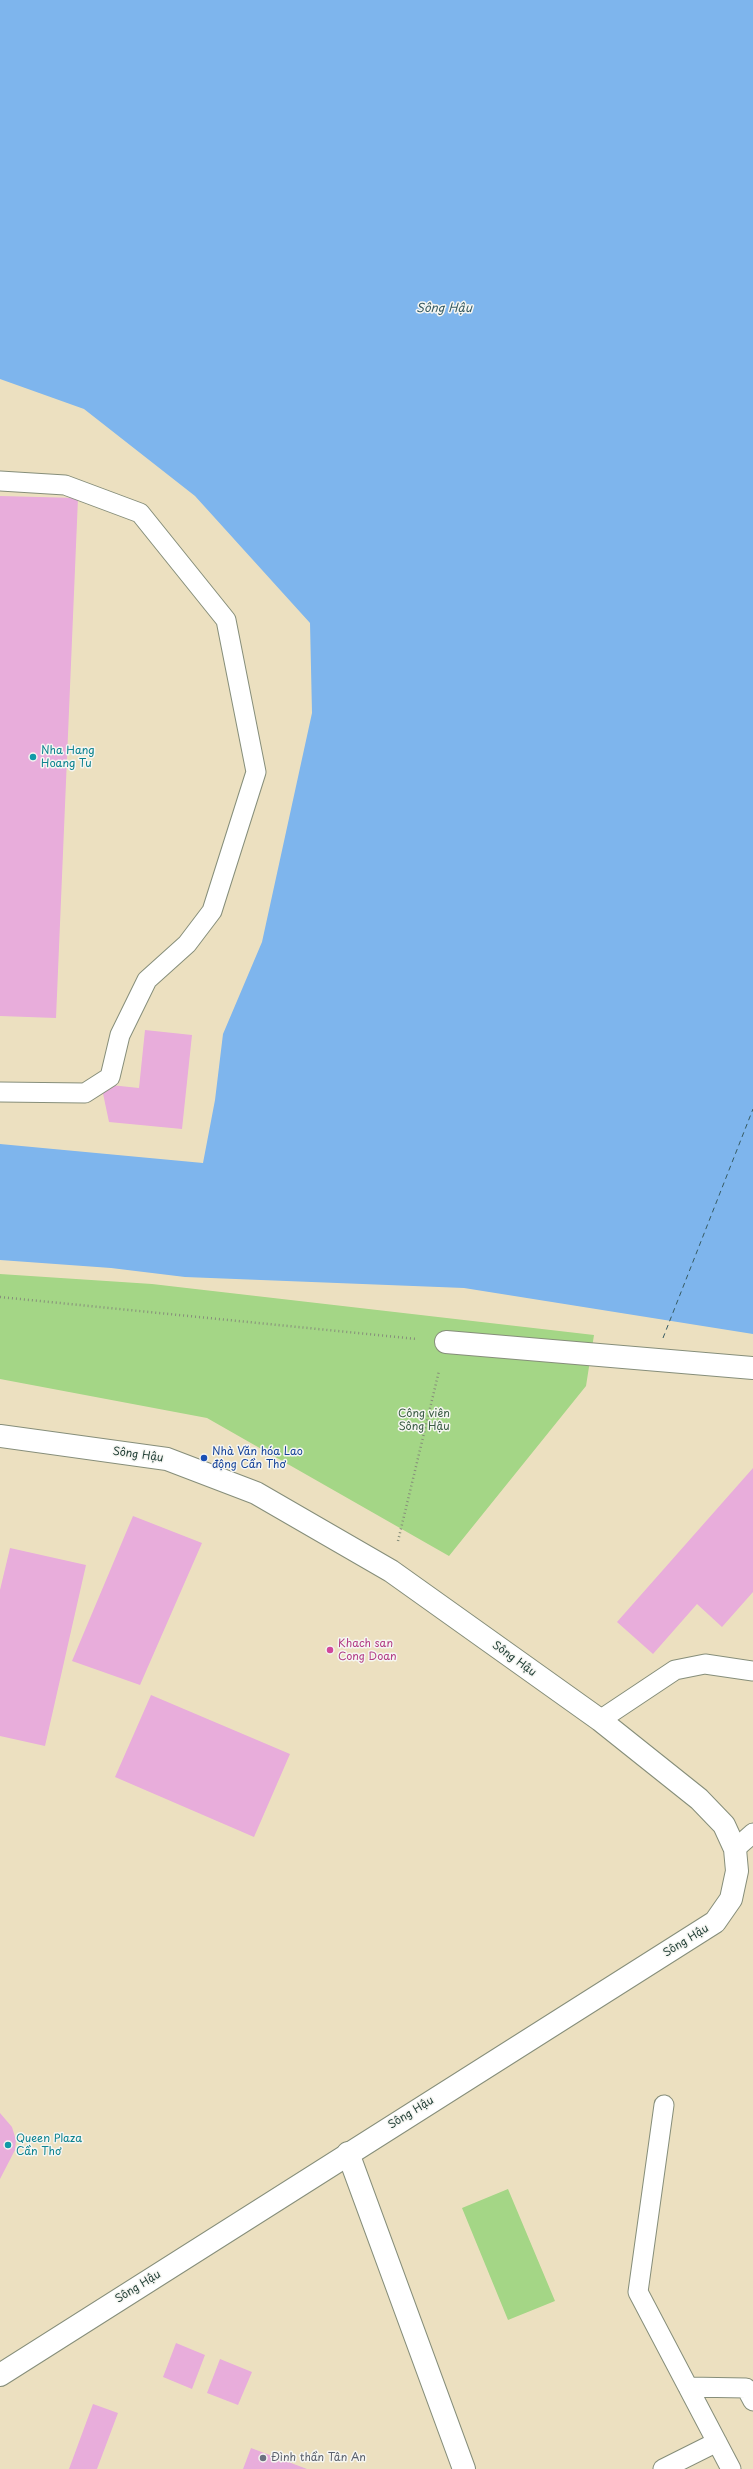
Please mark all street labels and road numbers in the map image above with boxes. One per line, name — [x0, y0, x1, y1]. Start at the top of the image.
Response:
street label: Sông Hậu — [112, 1445, 164, 1465]
street label: Sông Hậu — [489, 1639, 539, 1679]
street label: Sông Hậu — [661, 1922, 711, 1960]
street label: Sông Hậu — [386, 2094, 436, 2132]
street label: Sông Hậu — [113, 2268, 163, 2306]

